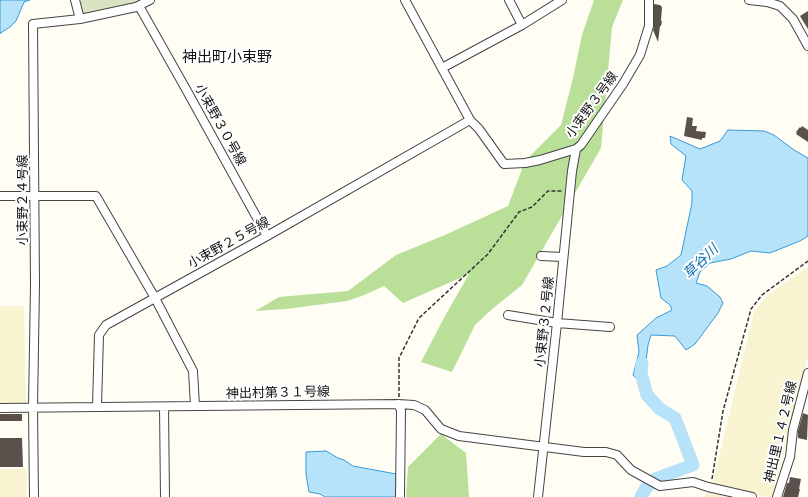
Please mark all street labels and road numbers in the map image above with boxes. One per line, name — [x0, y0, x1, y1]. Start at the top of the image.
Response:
street label: 小束野３号線 — [563, 69, 621, 141]
street label: 小束野３０号線 — [191, 81, 249, 169]
street label: 小束野２４号線 — [15, 155, 31, 245]
street label: 小束野２５号線 — [185, 214, 273, 272]
street label: 小束野３２号線 — [532, 276, 558, 368]
street label: 神出里１４２号線 — [762, 380, 800, 484]
street label: 神出村第３１号線 — [226, 384, 330, 402]

